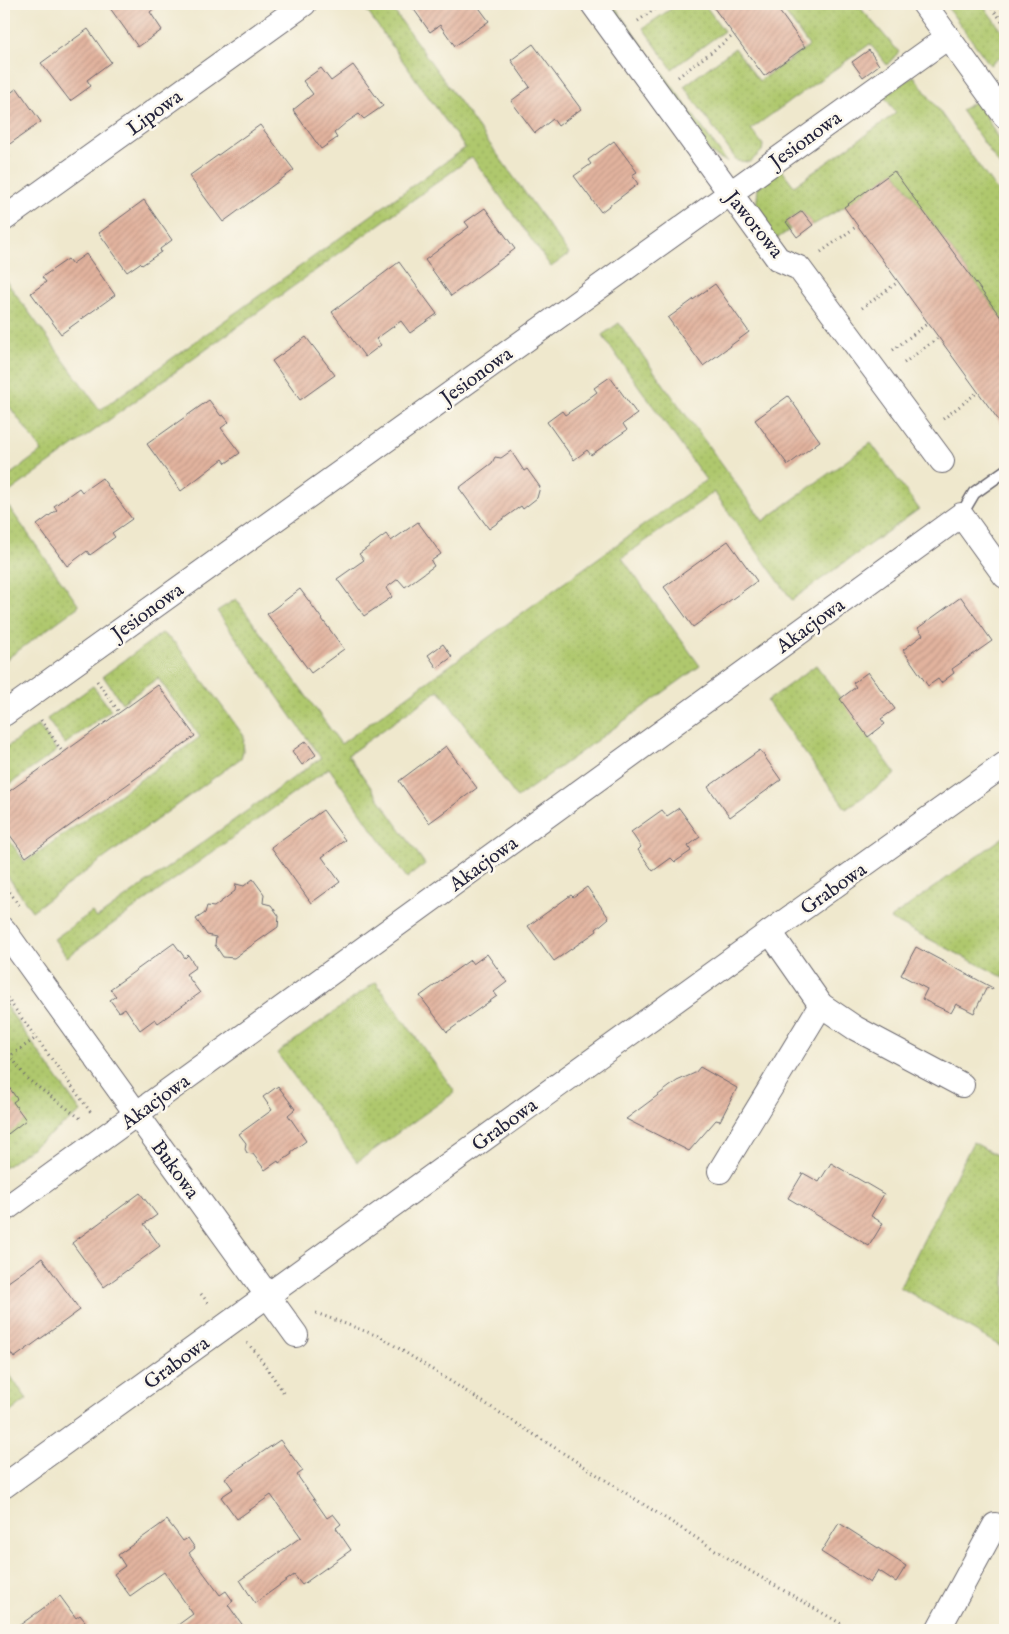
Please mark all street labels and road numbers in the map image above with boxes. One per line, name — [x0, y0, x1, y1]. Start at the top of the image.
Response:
street label: Lipowa — [122, 84, 188, 142]
street label: Jesionowa — [763, 106, 847, 176]
street label: Jaworowa — [718, 185, 789, 264]
street label: Jesionowa — [434, 342, 518, 412]
street label: Jesionowa — [105, 578, 189, 648]
street label: Akacjowa — [771, 593, 850, 660]
street label: Akacjowa — [444, 831, 523, 898]
street label: Grabowa — [796, 857, 872, 921]
street label: Akacjowa — [116, 1069, 195, 1136]
street label: Grabowa — [467, 1093, 543, 1157]
street label: Bukowa — [145, 1136, 205, 1204]
street label: Grabowa — [139, 1331, 215, 1395]

